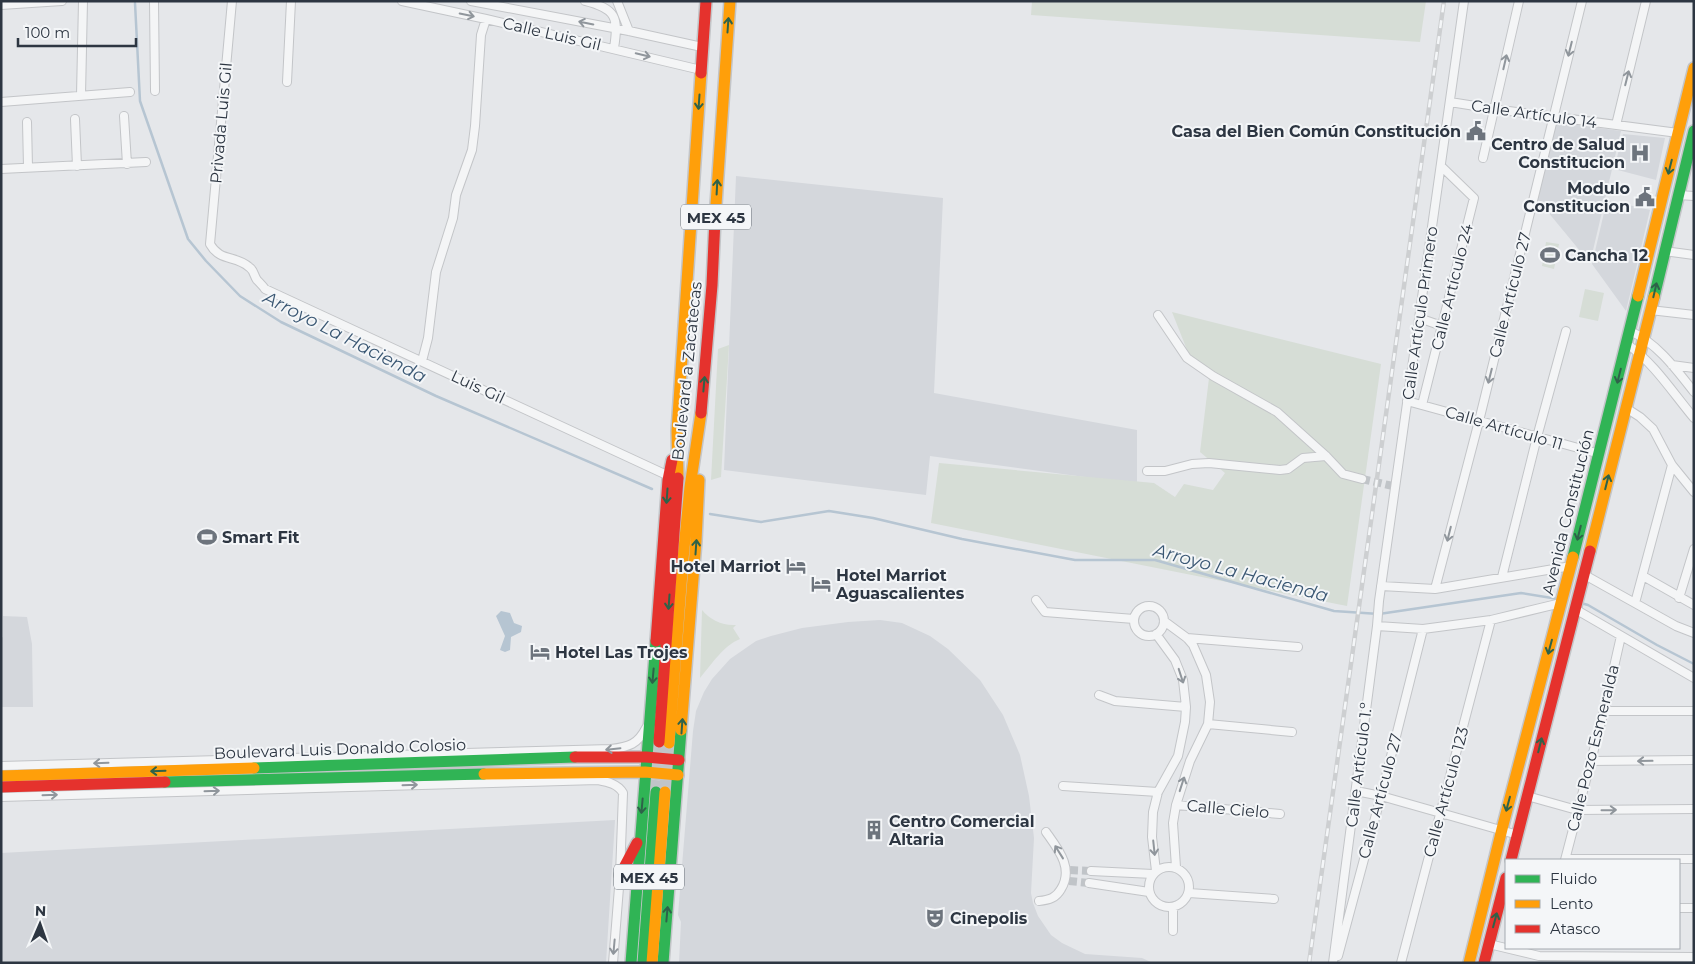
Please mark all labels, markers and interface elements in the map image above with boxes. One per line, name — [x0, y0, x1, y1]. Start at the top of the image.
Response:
one-way arrow — [459, 10, 475, 20]
street label: Calle Luis Gil — [501, 13, 603, 55]
scale bar — [18, 15, 135, 47]
one-way arrow — [579, 18, 595, 28]
one-way arrow — [724, 18, 733, 34]
text: 100 m — [25, 23, 70, 42]
one-way arrow — [1565, 40, 1574, 56]
one-way arrow — [634, 51, 650, 60]
one-way arrow — [1501, 54, 1510, 70]
street label: Privada Luis Gil — [206, 62, 236, 184]
one-way arrow — [1623, 70, 1632, 86]
one-way arrow — [694, 94, 703, 110]
street label: Calle Artículo 14 — [1470, 96, 1598, 132]
public building icon: Casa del Bien Común Constitución — [1465, 120, 1487, 142]
place label: Casa del Bien Común Constitución — [1172, 122, 1461, 141]
place label: Centro de Salud Constitucion — [1491, 135, 1625, 172]
hospital icon: Centro de Salud Constitucion — [1629, 142, 1651, 164]
one-way arrow — [1665, 158, 1674, 174]
place label: Modulo Constitucion — [1523, 179, 1630, 216]
one-way arrow — [712, 180, 721, 196]
public building icon: Modulo Constitucion — [1634, 186, 1656, 208]
road number: MEX 45 — [681, 204, 751, 230]
street label: Calle Artículo 24 — [1427, 221, 1477, 352]
street label: Calle Artículo Primero — [1398, 225, 1442, 401]
street label: Calle Artículo 27 — [1485, 230, 1535, 360]
sports icon: Cancha 12 — [1539, 244, 1561, 266]
place label: Cancha 12 — [1565, 246, 1648, 265]
street label: Boulevard a Zacatecas — [668, 280, 706, 461]
one-way arrow — [1651, 283, 1660, 299]
water label: Arroyo La Hacienda — [259, 286, 430, 388]
street label: Luis Gil — [448, 366, 508, 408]
one-way arrow — [1614, 367, 1623, 383]
one-way arrow — [1485, 368, 1494, 384]
one-way arrow — [699, 377, 709, 393]
street label: Calle Artículo 11 — [1443, 402, 1565, 454]
street label: Avenida Constitución — [1538, 427, 1598, 597]
one-way arrow — [1603, 474, 1612, 490]
one-way arrow — [662, 488, 672, 504]
one-way arrow — [1444, 525, 1453, 541]
one-way arrow — [1574, 525, 1584, 541]
sports icon: Smart Fit — [196, 526, 218, 548]
place label: Smart Fit — [222, 528, 300, 547]
one-way arrow — [691, 539, 700, 555]
water label: Arroyo La Hacienda — [1150, 539, 1331, 607]
hotel icon: Hotel Marriot — [785, 555, 807, 577]
place label: Hotel Marriot — [670, 557, 781, 576]
place label: Hotel Marriot Aguascalientes — [835, 566, 965, 603]
hotel icon: Hotel Marriot Aguascalientes — [810, 573, 832, 595]
one-way arrow — [665, 593, 674, 609]
one-way arrow — [1544, 639, 1554, 655]
hotel icon: Hotel Las Trojes — [529, 641, 551, 663]
place label: Hotel Las Trojes — [555, 643, 688, 662]
street label: Calle Pozo Esmeralda — [1563, 663, 1623, 833]
one-way arrow — [649, 667, 658, 683]
one-way arrow — [1177, 667, 1186, 683]
street label: Calle Artículo 1.º — [1342, 701, 1376, 829]
one-way arrow — [677, 718, 687, 734]
street label: Calle Artículo 123 — [1419, 725, 1473, 859]
street label: Calle Artículo 27 — [1354, 731, 1406, 861]
street label: Boulevard Luis Donaldo Colosio — [214, 735, 466, 763]
one-way arrow — [1536, 738, 1545, 754]
one-way arrow — [606, 744, 622, 754]
one-way arrow — [1637, 756, 1653, 765]
one-way arrow — [93, 759, 109, 768]
one-way arrow — [151, 767, 167, 776]
one-way arrow — [1177, 777, 1187, 793]
one-way arrow — [402, 780, 418, 790]
one-way arrow — [204, 786, 220, 795]
one-way arrow — [42, 790, 58, 800]
street label: Calle Cielo — [1186, 796, 1270, 822]
one-way arrow — [1503, 796, 1512, 812]
one-way arrow — [637, 798, 647, 814]
one-way arrow — [1600, 805, 1617, 815]
place label: Centro Comercial Altaria — [888, 812, 1035, 849]
building icon: Centro Comercial Altaria — [863, 819, 885, 841]
one-way arrow — [1149, 840, 1159, 856]
one-way arrow — [1054, 845, 1064, 859]
legend — [1505, 859, 1680, 949]
road number: MEX 45 — [614, 864, 684, 890]
text: Fluido — [1550, 869, 1597, 888]
text: Lento — [1550, 894, 1593, 913]
north arrow — [15, 899, 65, 949]
text: N — [34, 902, 46, 920]
one-way arrow — [662, 906, 671, 922]
theatre icon: Cinepolis — [924, 907, 946, 929]
place label: Cinepolis — [950, 909, 1028, 928]
one-way arrow — [1491, 913, 1500, 929]
text: Atasco — [1550, 919, 1600, 938]
one-way arrow — [610, 938, 619, 954]

